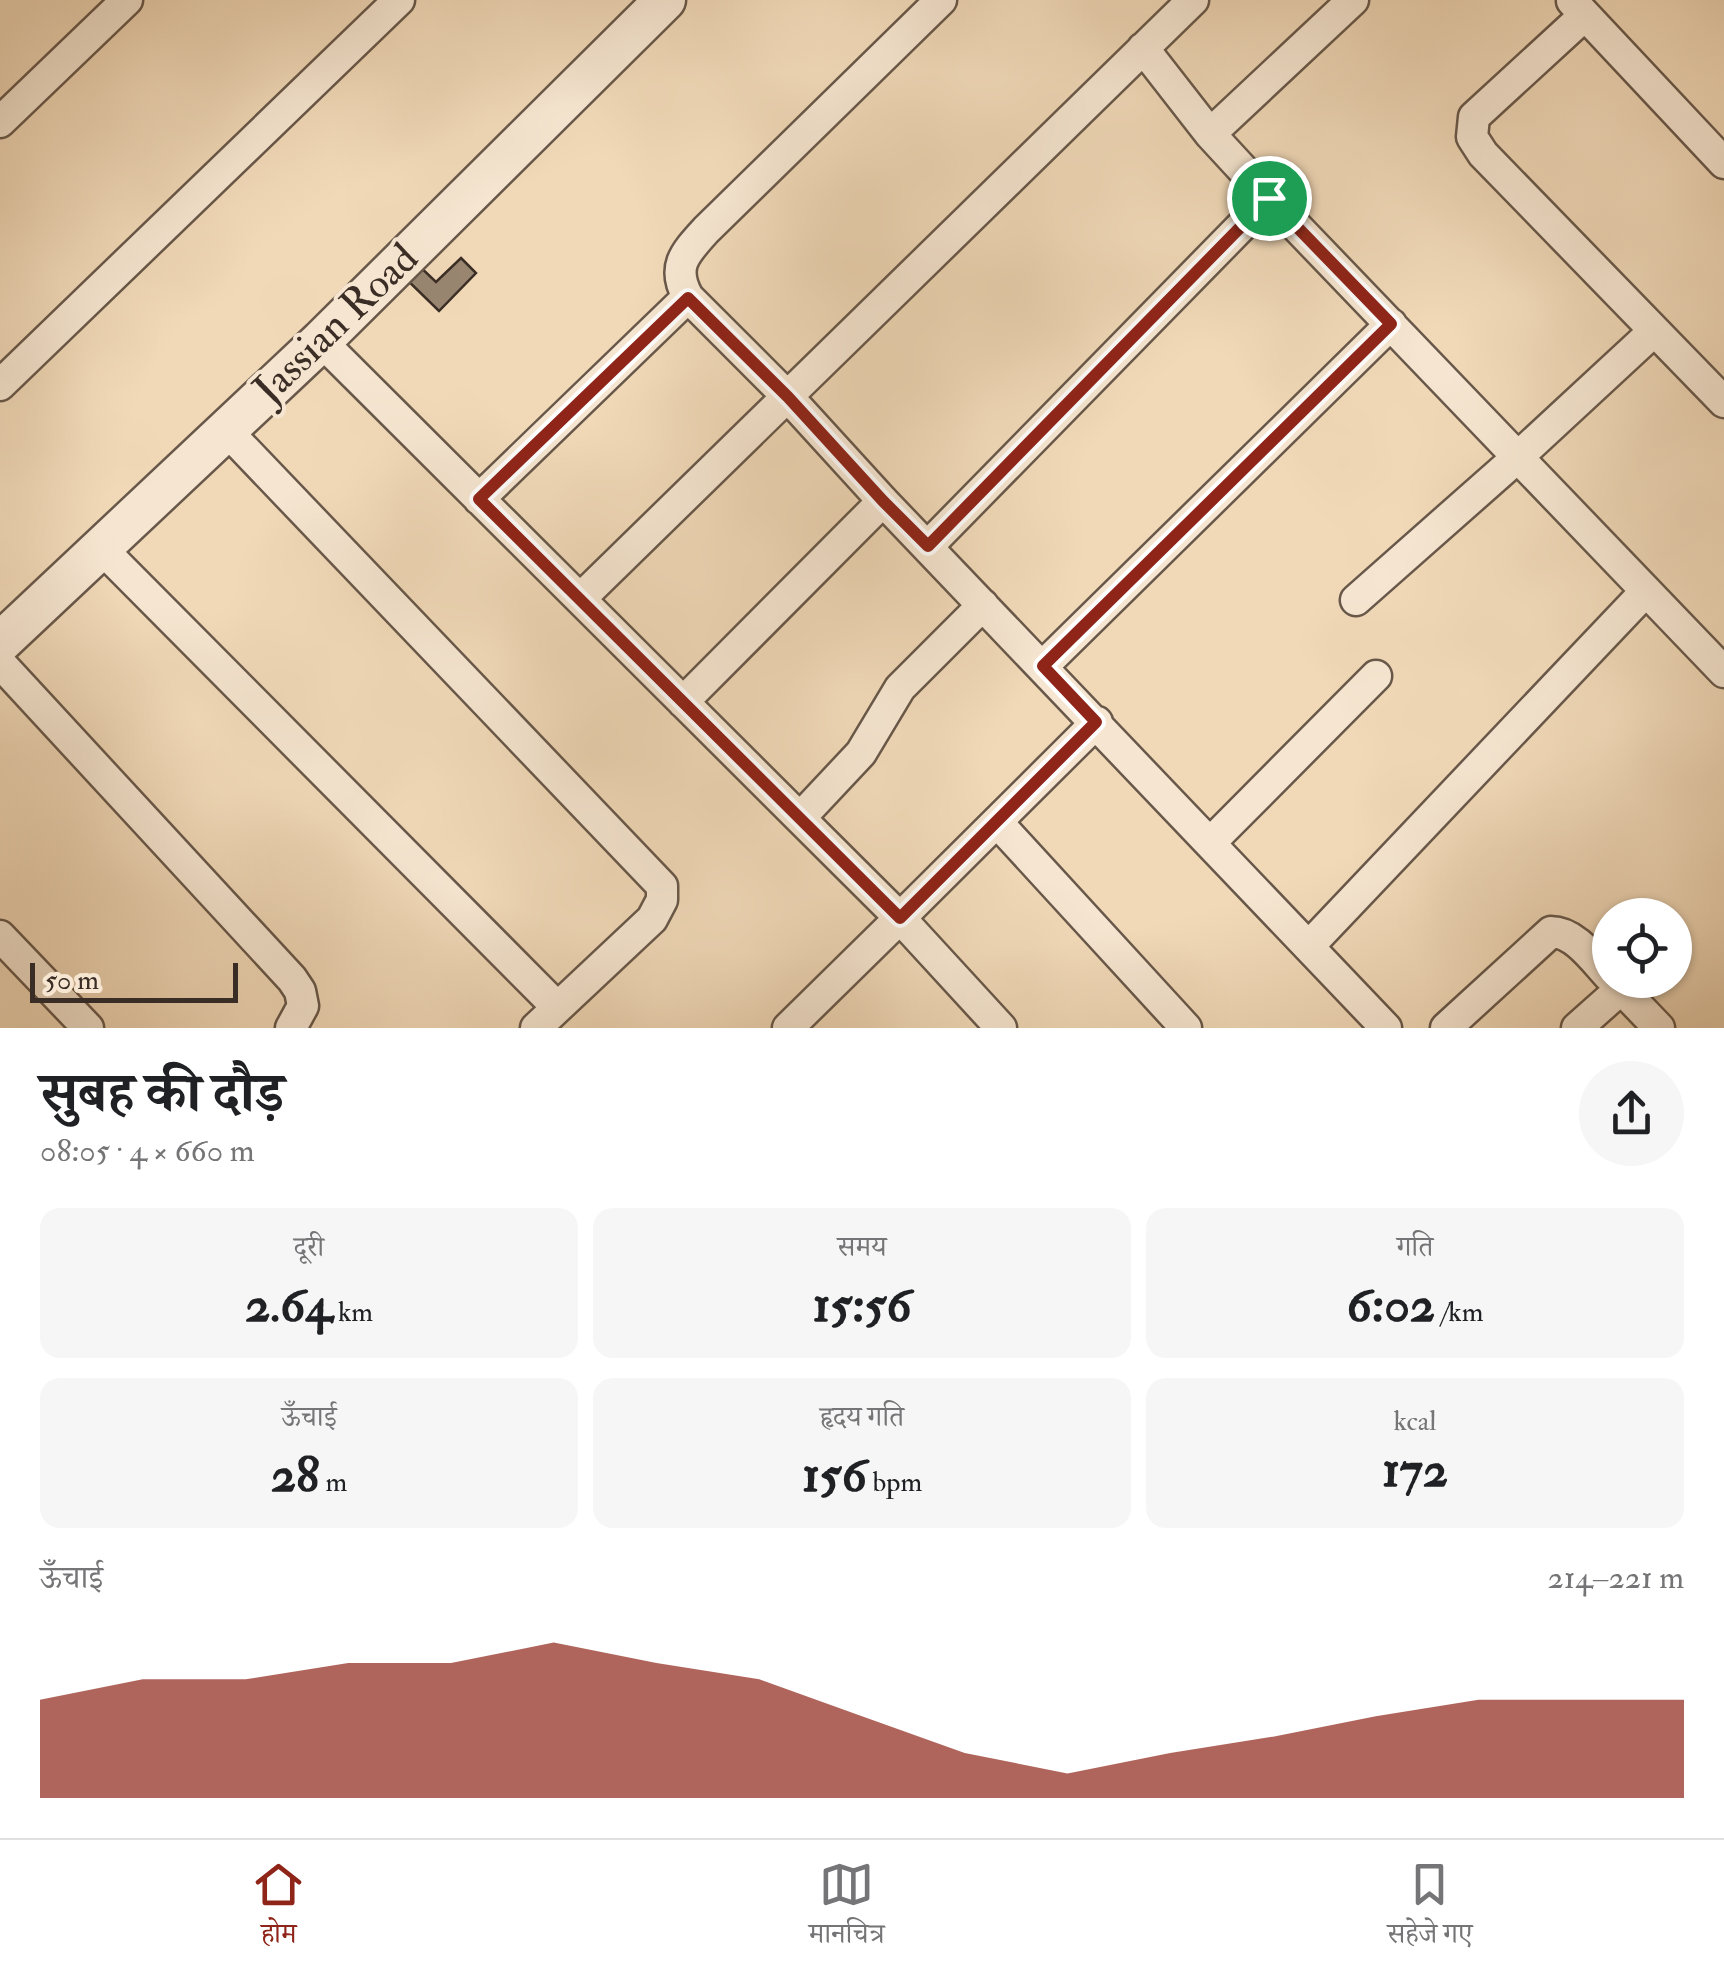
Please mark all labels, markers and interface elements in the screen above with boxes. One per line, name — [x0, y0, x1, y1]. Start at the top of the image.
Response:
pin — [1227, 156, 1312, 241]
icon: arrive — [1242, 171, 1297, 226]
street label: Jassian Road — [242, 233, 429, 416]
map controls — [1592, 898, 1692, 998]
button: locate — [1592, 898, 1692, 998]
scale bar — [30, 958, 238, 1003]
text: 50 m — [45, 963, 99, 998]
text: सुबह की दौड़ — [40, 1059, 284, 1128]
button: share — [1579, 1061, 1684, 1166]
text: 08:05 · 4 × 660 m — [40, 1131, 255, 1171]
text: दूरी — [294, 1230, 324, 1265]
text: समय — [837, 1230, 887, 1265]
text: गति — [1397, 1230, 1433, 1265]
text: 2.64 — [245, 1274, 332, 1337]
text: 15:56 — [812, 1274, 912, 1337]
text: 6:02 — [1347, 1274, 1435, 1337]
text: km — [332, 1295, 373, 1330]
text: /km — [1435, 1295, 1483, 1330]
text: ऊँचाई — [281, 1400, 337, 1435]
text: हृदय गति — [820, 1400, 904, 1435]
text: kcal — [1394, 1404, 1436, 1439]
text: 172 — [1382, 1439, 1448, 1502]
text: 28 — [271, 1444, 320, 1507]
text: 156 — [802, 1444, 867, 1507]
text: m — [320, 1465, 347, 1500]
text: bpm — [867, 1465, 922, 1500]
text: ऊँचाई — [40, 1558, 103, 1598]
text: 214–221 m — [1548, 1558, 1684, 1598]
tab: होम — [251, 1857, 306, 1961]
tab: मानचित्र — [809, 1857, 885, 1961]
tab: सहेजे गए — [1387, 1857, 1473, 1961]

